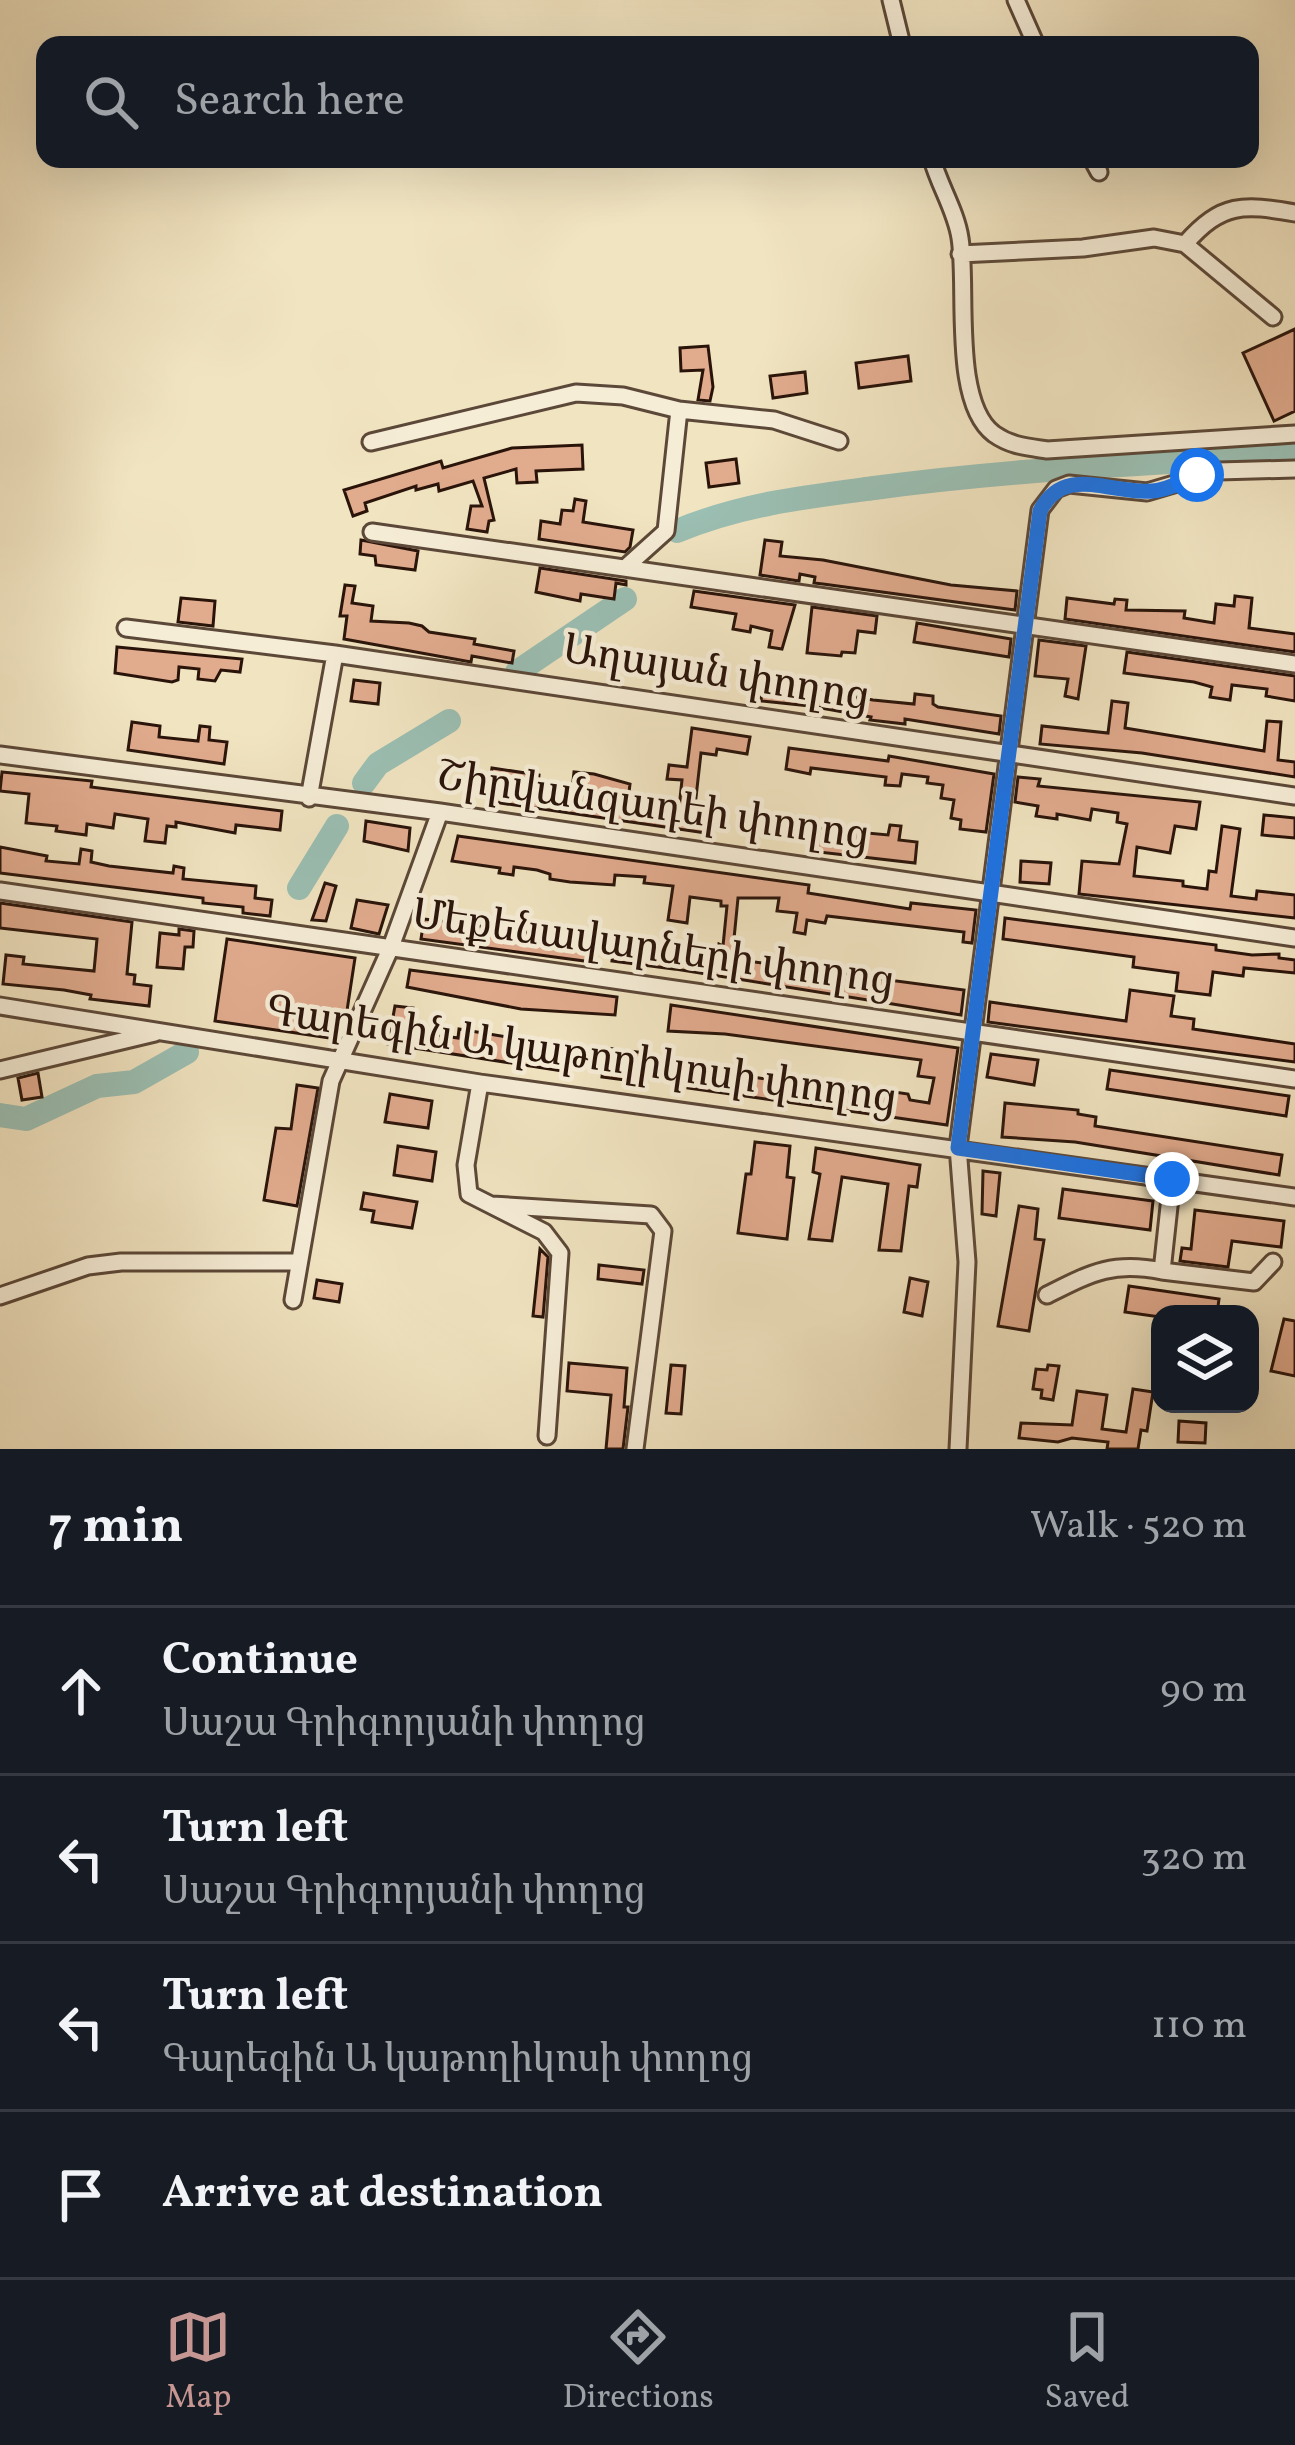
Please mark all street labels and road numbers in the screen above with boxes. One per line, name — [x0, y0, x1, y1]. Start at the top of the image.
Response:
street label: Աղայան փողոց — [558, 622, 874, 728]
street label: Շիրվանզադեի փողոց — [433, 748, 873, 868]
street label: Մեքենավարների փողոց — [408, 887, 898, 1013]
street label: Գարեգին Ա կաթողիկոսի փողոց — [262, 983, 900, 1131]

